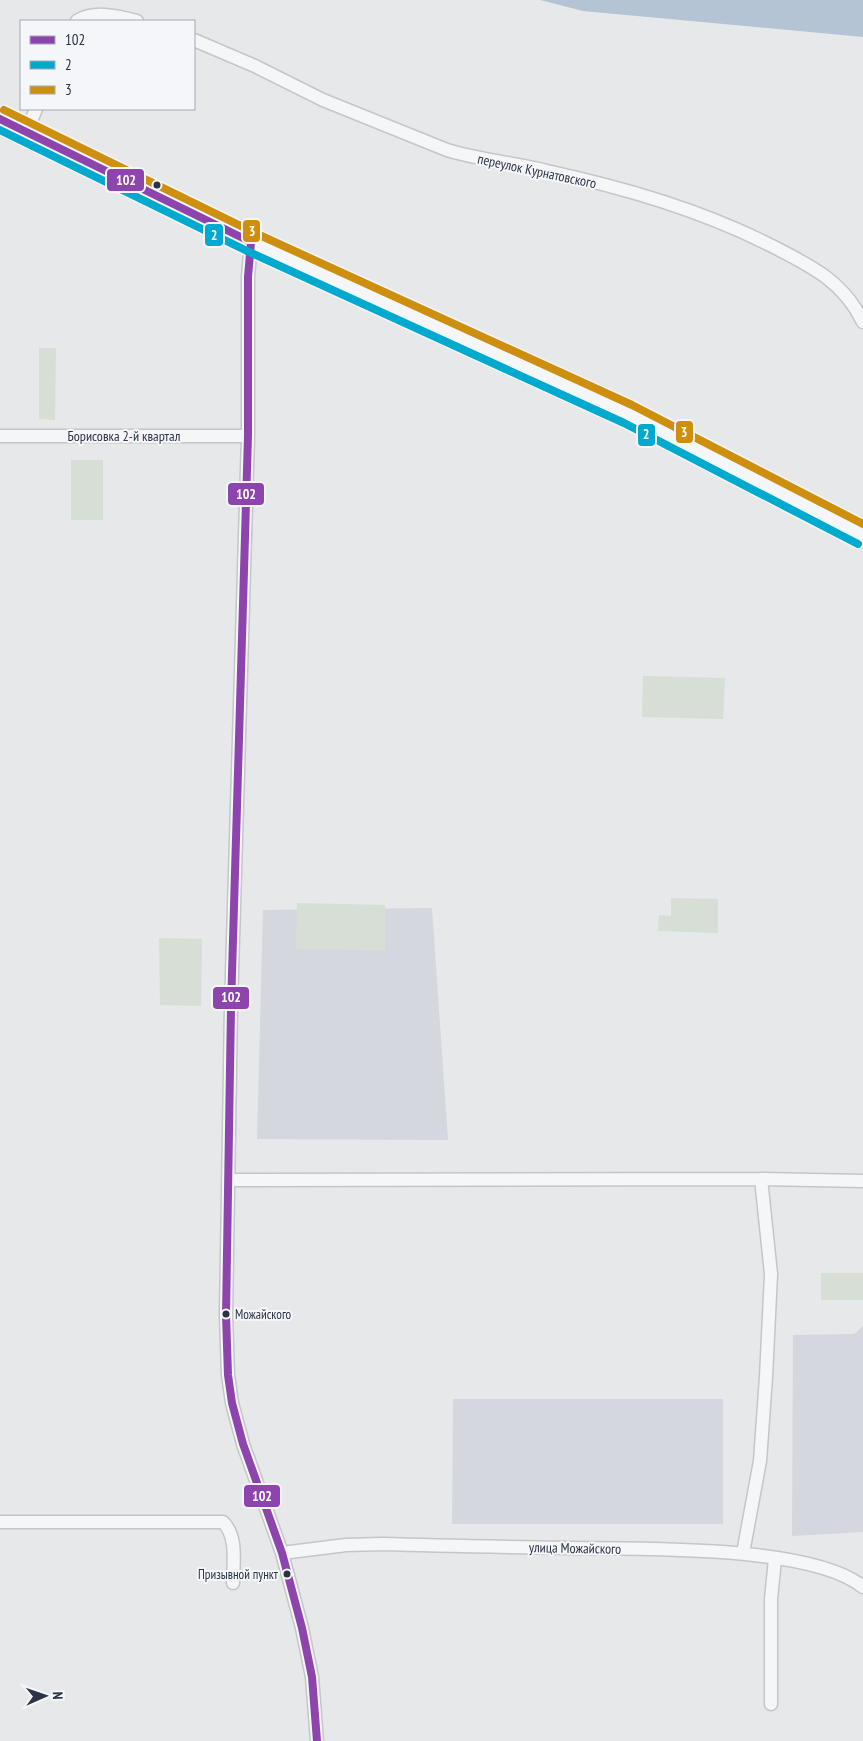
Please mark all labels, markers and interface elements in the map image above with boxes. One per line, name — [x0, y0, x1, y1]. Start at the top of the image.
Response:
legend — [20, 20, 195, 110]
text: 102 — [65, 30, 85, 49]
text: 2 — [65, 55, 72, 74]
text: 3 — [65, 80, 72, 99]
street label: переулок Курнатовского — [476, 150, 598, 192]
line badge: 102 — [106, 168, 145, 192]
text: 102 — [116, 171, 136, 189]
unlabelled marker — [152, 180, 162, 190]
line badge: 3 — [242, 219, 261, 243]
text: 3 — [249, 222, 255, 240]
line badge: 2 — [204, 223, 224, 247]
text: 2 — [211, 226, 217, 244]
line badge: 3 — [675, 420, 694, 444]
line badge: 2 — [637, 423, 656, 447]
text: 3 — [681, 423, 687, 441]
text: 2 — [643, 425, 649, 443]
street label: Борисовка 2-й квартал — [68, 427, 180, 445]
line badge: 102 — [227, 482, 265, 506]
text: 102 — [236, 485, 256, 503]
line badge: 102 — [212, 986, 250, 1010]
text: 102 — [221, 988, 241, 1006]
place label: Можайского — [235, 1306, 292, 1323]
marker: Можайского — [221, 1309, 231, 1319]
line badge: 102 — [243, 1484, 281, 1508]
text: 102 — [252, 1487, 272, 1505]
street label: улица Можайского — [529, 1538, 621, 1558]
place label: Призывной пункт — [198, 1566, 279, 1583]
marker: Призывной пункт — [282, 1569, 292, 1579]
north arrow — [20, 1671, 70, 1721]
text: N — [49, 1691, 67, 1700]

